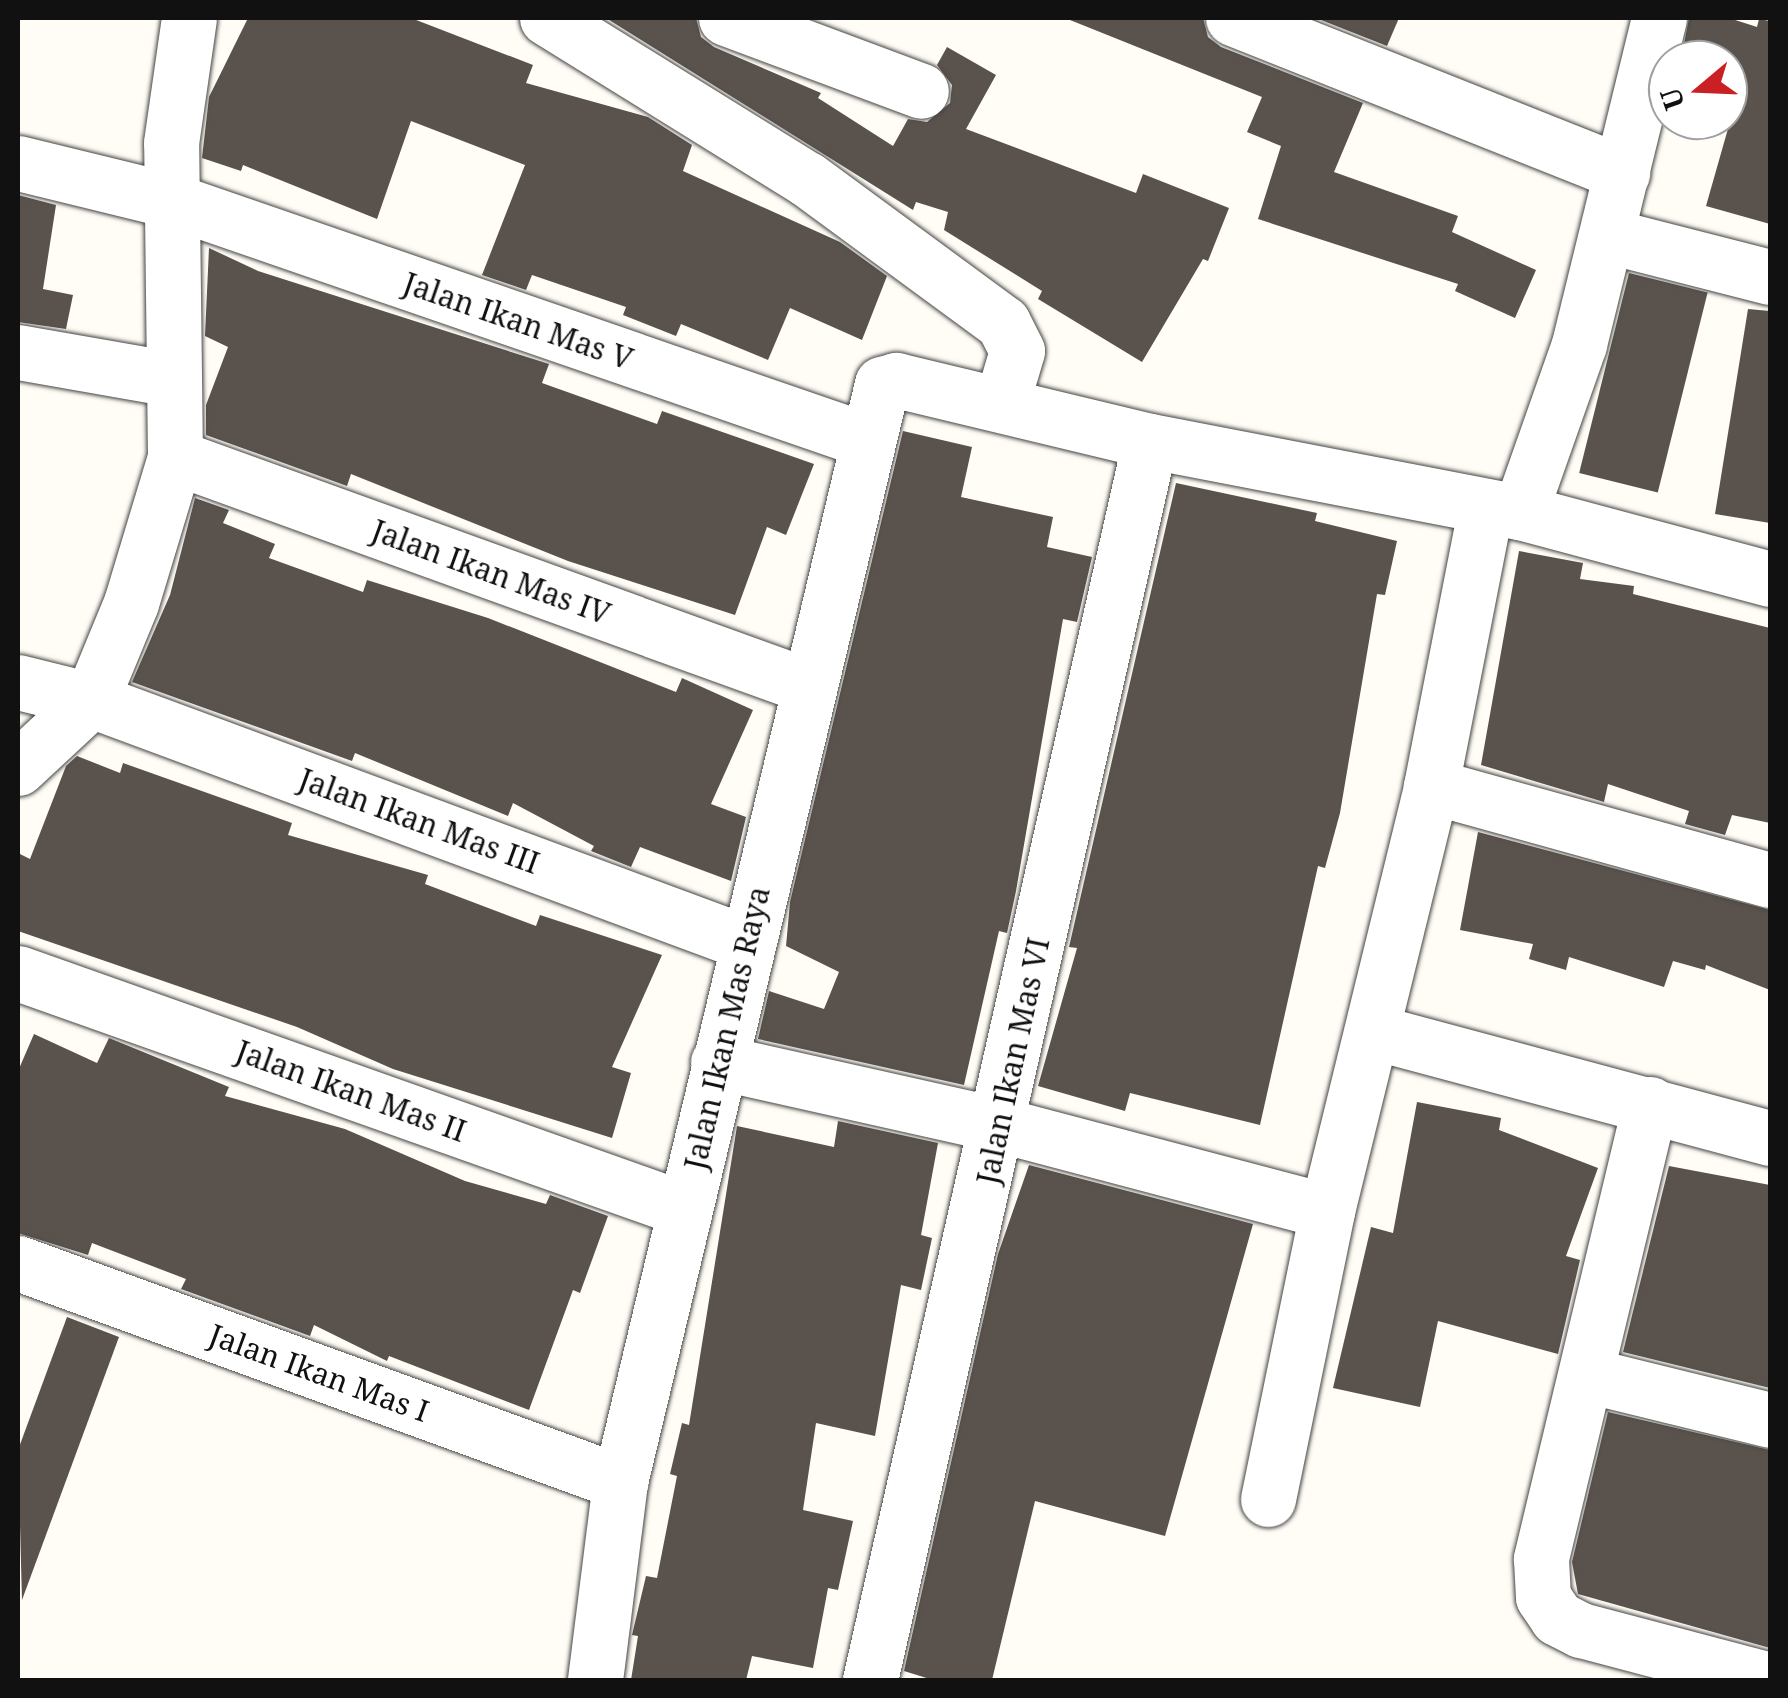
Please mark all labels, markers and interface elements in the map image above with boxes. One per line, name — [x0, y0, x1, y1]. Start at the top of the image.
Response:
north arrow — [1648, 40, 1748, 140]
text: U — [1650, 83, 1693, 115]
street label: Jalan Ikan Mas V — [399, 265, 637, 377]
street label: Jalan Ikan Mas IV — [367, 512, 615, 632]
street label: Jalan Ikan Mas III — [294, 761, 544, 881]
street label: Jalan Ikan Mas Raya — [677, 883, 777, 1173]
street label: Jalan Ikan Mas VI — [969, 934, 1057, 1188]
street label: Jalan Ikan Mas II — [231, 1033, 471, 1149]
street label: Jalan Ikan Mas I — [204, 1317, 434, 1429]

